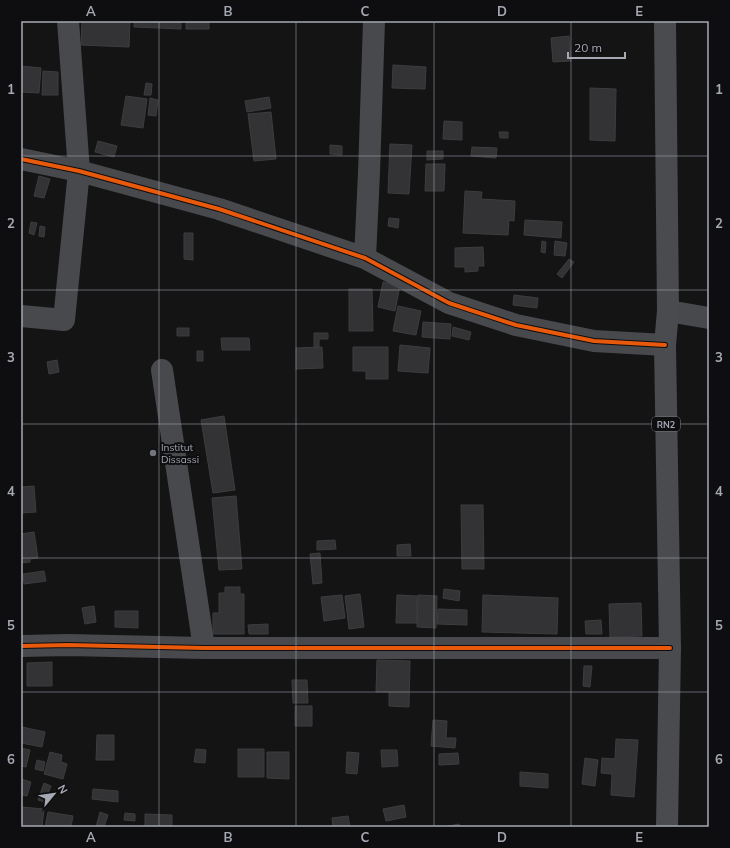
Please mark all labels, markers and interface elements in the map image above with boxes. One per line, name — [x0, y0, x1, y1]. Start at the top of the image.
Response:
text: A — [86, 3, 96, 19]
text: B — [224, 3, 233, 19]
text: C — [361, 3, 370, 19]
text: D — [497, 3, 507, 19]
text: E — [635, 3, 643, 19]
scale bar — [568, 34, 625, 60]
text: 20 m — [574, 40, 602, 55]
text: 1 — [7, 81, 15, 97]
text: 1 — [715, 81, 723, 97]
text: 2 — [7, 215, 15, 231]
text: 2 — [715, 215, 723, 231]
text: 3 — [7, 349, 15, 365]
text: 3 — [715, 349, 723, 365]
road number: RN2 — [652, 417, 680, 431]
place label: Institut Dissassi — [161, 441, 199, 466]
marker: Institut Dissassi — [148, 448, 158, 458]
text: 4 — [7, 483, 15, 499]
text: 4 — [715, 483, 723, 499]
text: 5 — [7, 617, 15, 633]
text: 5 — [715, 617, 723, 633]
text: 6 — [7, 751, 15, 767]
text: 6 — [715, 751, 723, 767]
north arrow — [34, 774, 74, 814]
text: N — [55, 782, 71, 796]
text: A — [86, 829, 96, 845]
text: B — [224, 829, 233, 845]
text: C — [361, 829, 370, 845]
text: D — [497, 829, 507, 845]
text: E — [635, 829, 643, 845]

